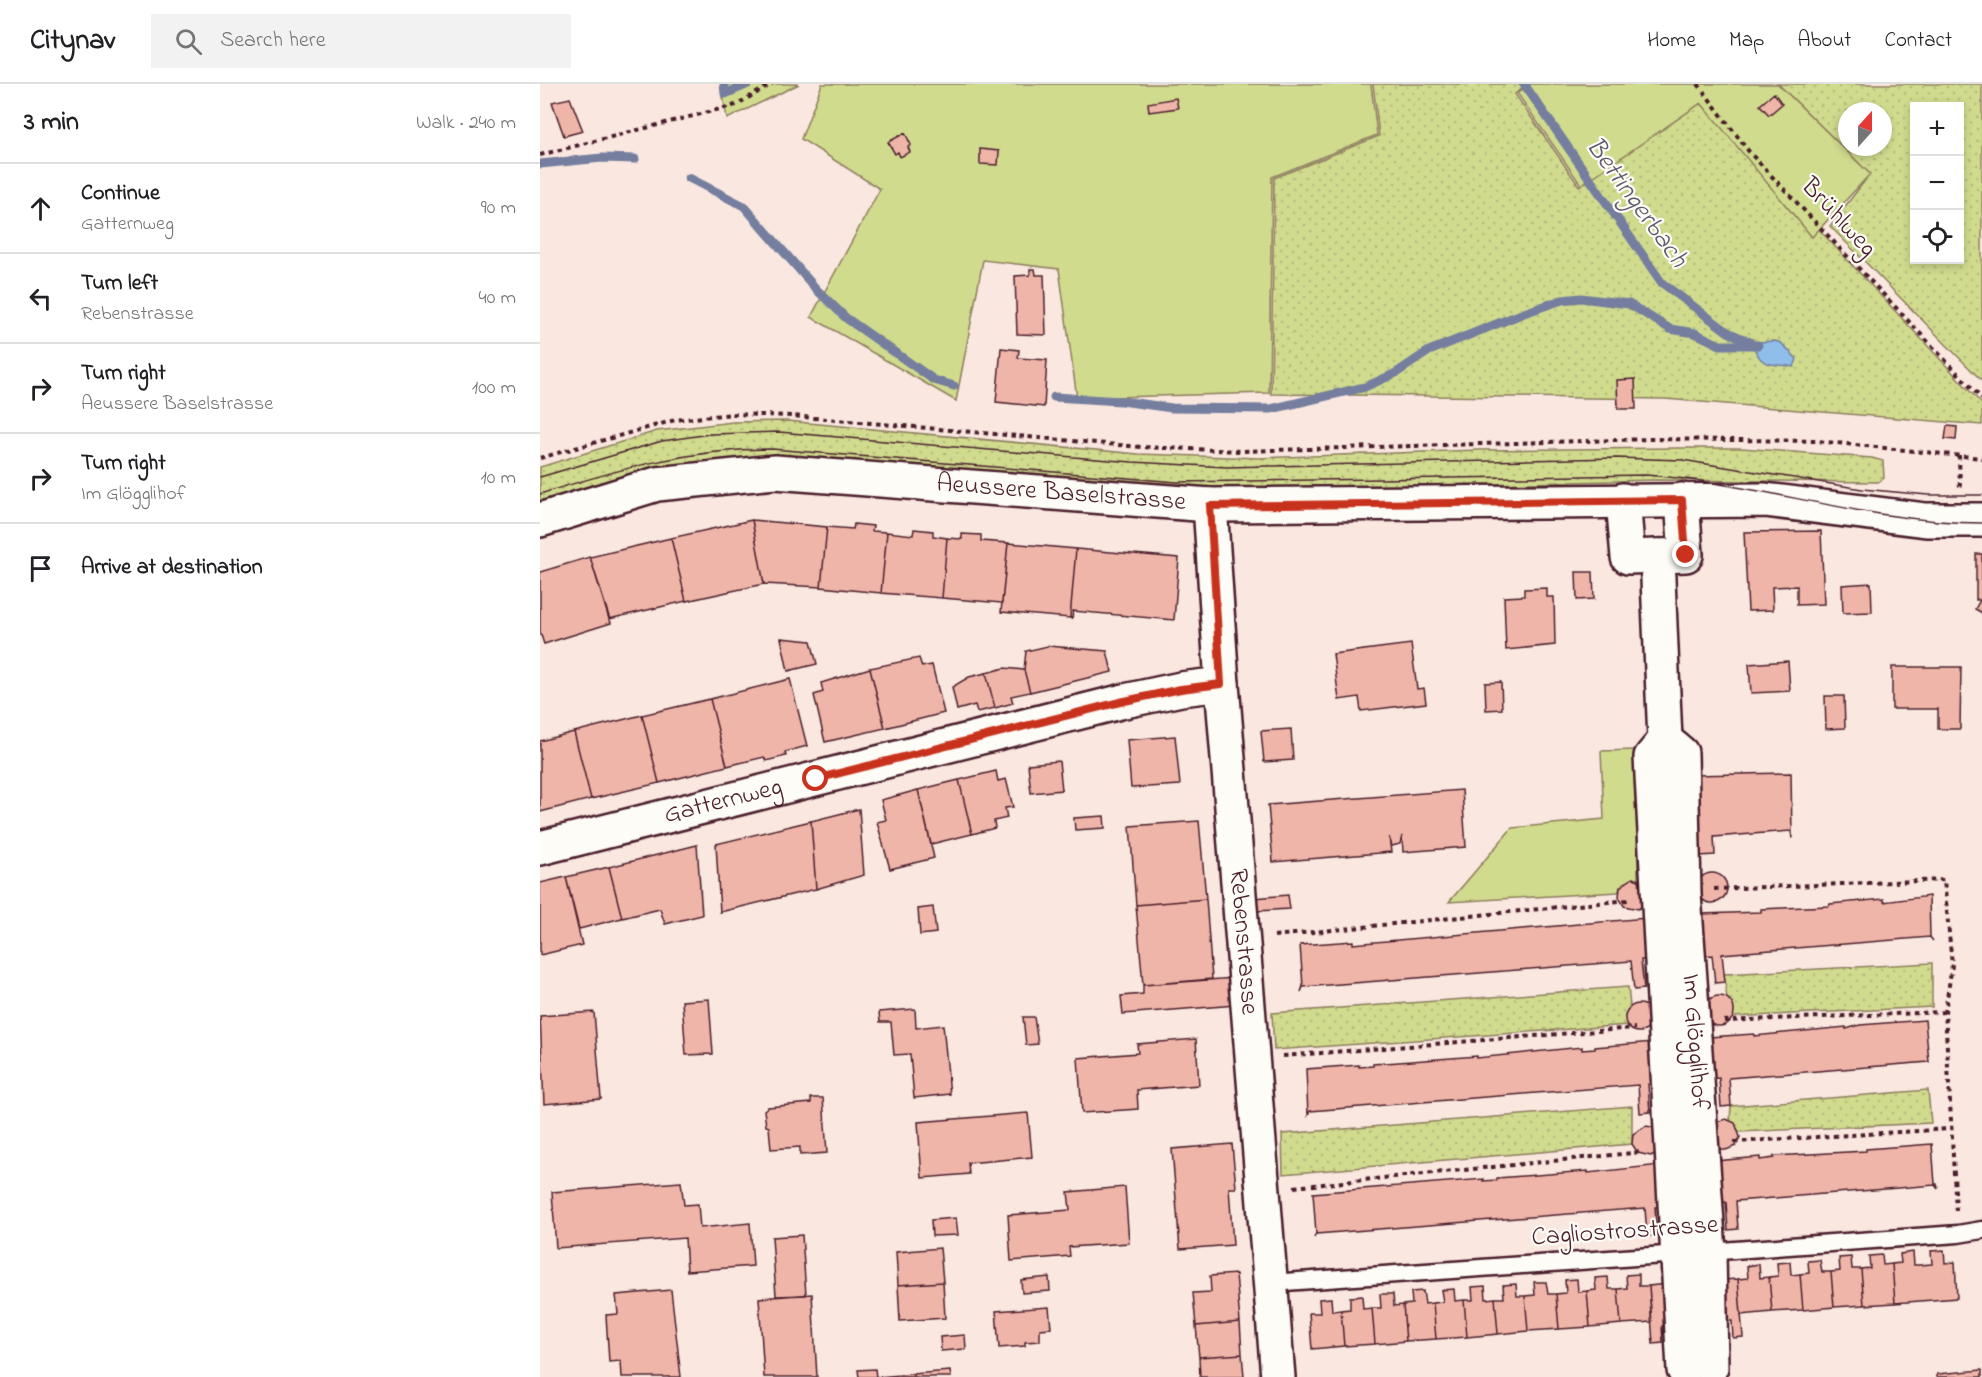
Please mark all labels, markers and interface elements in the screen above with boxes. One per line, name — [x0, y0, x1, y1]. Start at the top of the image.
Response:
search box — [151, 14, 571, 68]
text: Citynav — [30, 21, 115, 62]
icon: search — [172, 25, 205, 58]
text: Search here — [220, 25, 326, 57]
text: Home — [1647, 26, 1696, 56]
text: Map — [1729, 26, 1764, 56]
text: About — [1797, 26, 1851, 56]
text: Contact — [1884, 26, 1952, 56]
north arrow — [1838, 102, 1892, 156]
map controls — [1910, 102, 1964, 264]
button: + — [1910, 102, 1964, 156]
text: 3 min — [24, 104, 79, 142]
text: Walk · 240 m — [416, 109, 516, 138]
water label: Bettingerbach — [1574, 130, 1697, 278]
button: − — [1910, 156, 1964, 210]
street label: Brühlweg — [1790, 169, 1885, 267]
text: Continue — [81, 178, 160, 210]
icon: ahead — [24, 192, 57, 225]
text: 90 m — [481, 194, 516, 223]
text: Gatternweg — [81, 210, 174, 239]
button: locate — [1910, 210, 1964, 264]
text: Turn left — [81, 268, 158, 300]
icon: left — [24, 282, 57, 315]
text: 40 m — [479, 284, 516, 313]
text: Rebenstrasse — [81, 300, 194, 329]
text: Turn right — [81, 358, 166, 390]
icon: right — [24, 372, 57, 405]
text: 100 m — [472, 374, 516, 403]
text: Aeussere Baselstrasse — [81, 390, 273, 419]
text: Turn right — [81, 448, 166, 480]
icon: right — [24, 462, 57, 495]
text: 10 m — [480, 464, 516, 493]
street label: Aeussere Baselstrasse — [935, 465, 1188, 522]
text: Im Glögglihof — [81, 480, 186, 509]
route end — [1672, 541, 1698, 567]
icon: arrive — [24, 552, 57, 585]
text: Arrive at destination — [81, 552, 263, 584]
route start — [802, 765, 828, 791]
street label: Gatternweg — [660, 769, 787, 835]
street label: Rebenstrasse — [1218, 867, 1268, 1017]
street label: Im Glögglihof — [1671, 973, 1718, 1112]
street label: Cagliostrostrasse — [1530, 1206, 1720, 1257]

